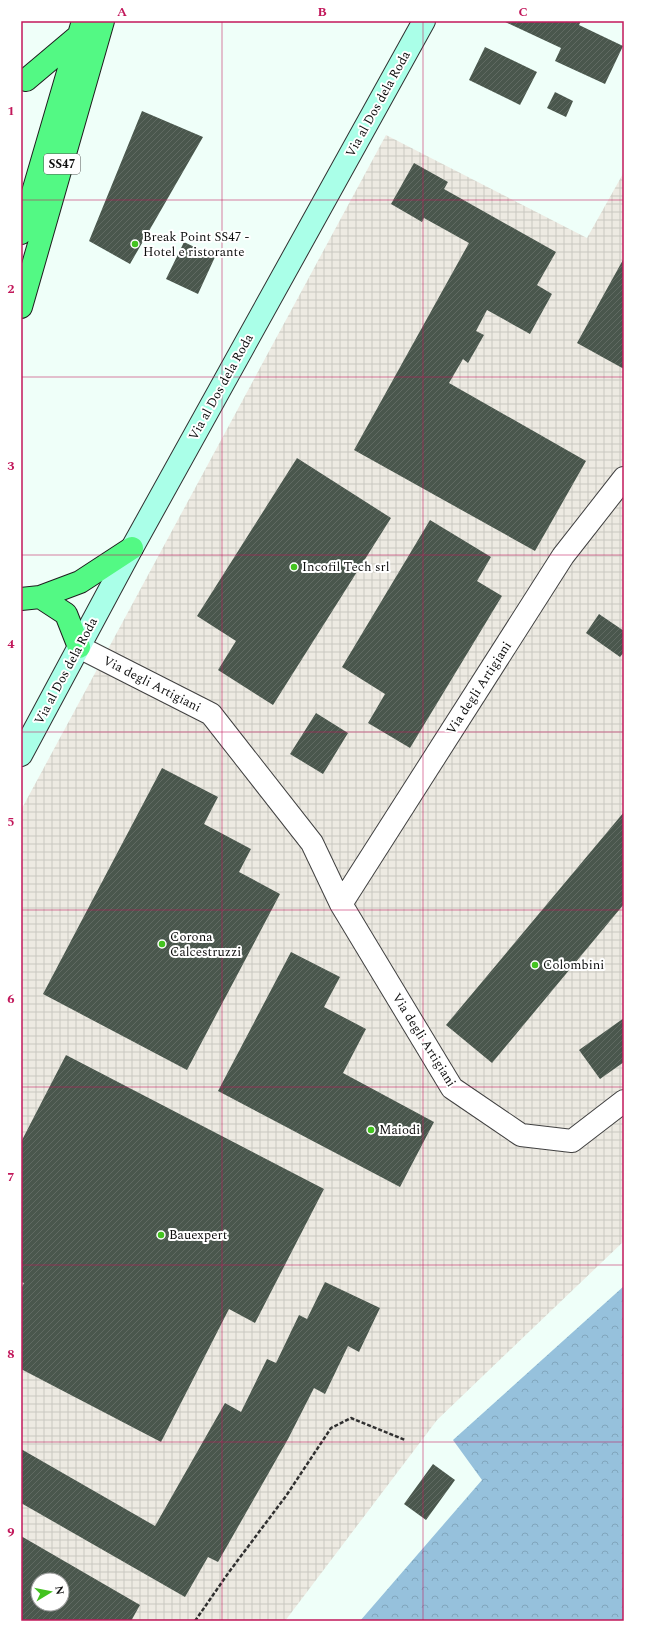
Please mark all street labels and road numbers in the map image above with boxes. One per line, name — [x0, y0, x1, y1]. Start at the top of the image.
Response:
street label: Via al Dos dela Roda — [340, 47, 416, 161]
road number: SS47 — [44, 154, 80, 174]
street label: Via al Dos dela Roda — [183, 330, 259, 444]
street label: Via al Dos dela Roda — [29, 613, 103, 728]
street label: Via degli Artigiani — [441, 637, 517, 739]
street label: Via degli Artigiani — [100, 651, 204, 717]
street label: Via degli Artigiani — [387, 989, 461, 1091]

